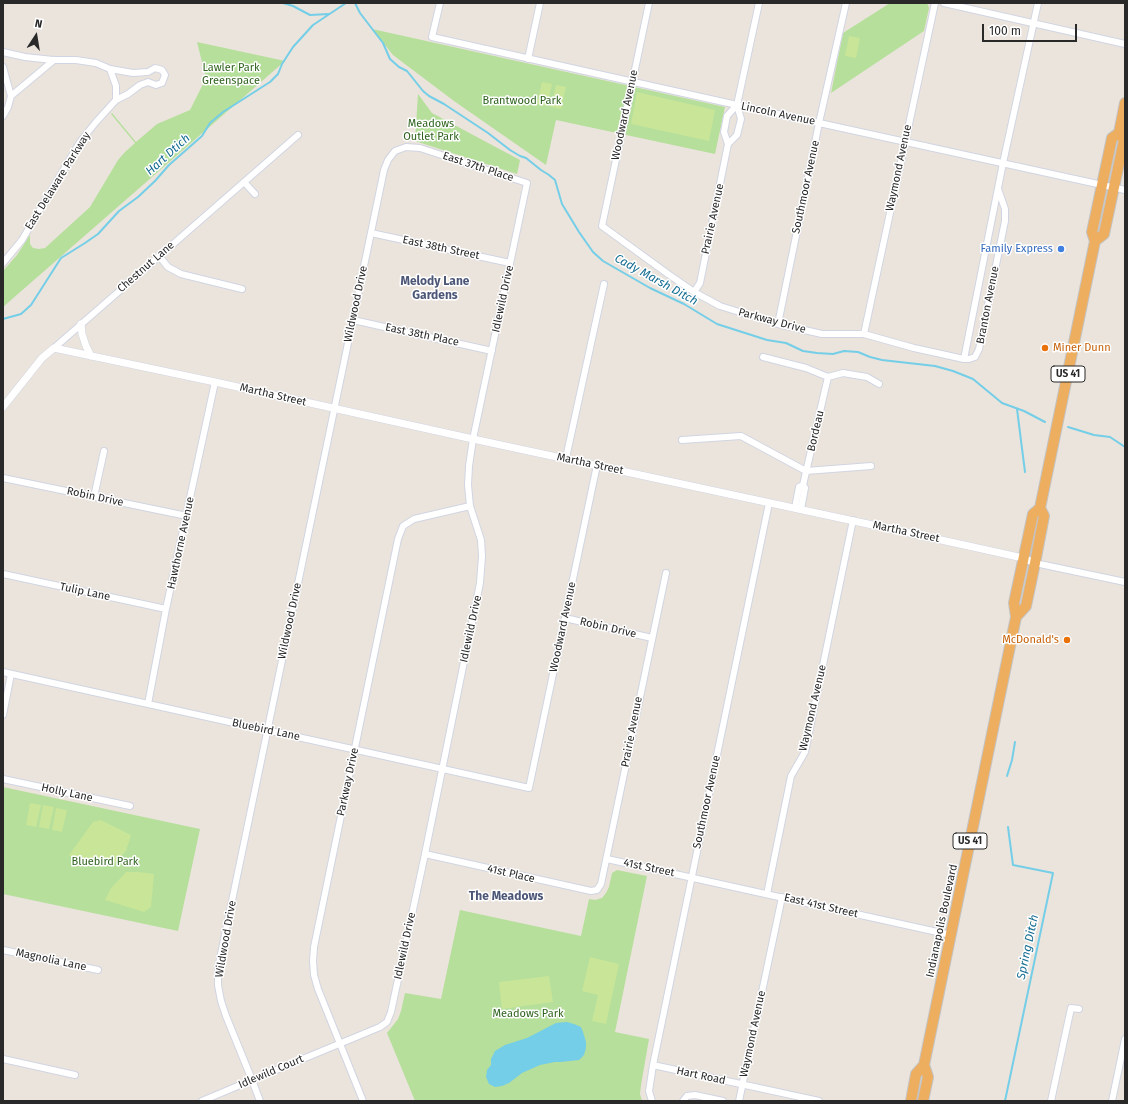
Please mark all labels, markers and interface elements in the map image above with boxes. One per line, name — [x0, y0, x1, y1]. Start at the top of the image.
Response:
north arrow — [16, 16, 56, 56]
scale bar — [984, 16, 1079, 42]
text: N — [34, 17, 44, 31]
text: 100 m — [989, 24, 1021, 38]
park label: Lawler Park Greenspace — [202, 61, 260, 87]
street label: Woodward Avenue — [609, 69, 641, 161]
park label: Brantwood Park — [483, 94, 561, 108]
street label: Lincoln Avenue — [740, 100, 816, 128]
park label: Meadows Outlet Park — [403, 117, 459, 143]
street label: Waymond Avenue — [883, 123, 915, 213]
street label: East Delaware Parkway — [22, 130, 94, 232]
water label: Hart Dtich — [143, 131, 193, 179]
street label: Southmoor Avenue — [790, 139, 822, 235]
street label: East 37th Place — [441, 149, 515, 185]
street label: Prairie Avenue — [699, 182, 727, 256]
street label: East 38th Street — [401, 233, 481, 263]
street label: Chestnut Lane — [115, 239, 177, 295]
place label: Family Express — [980, 242, 1053, 256]
marker: Family Express — [1056, 244, 1066, 254]
water label: Cady Marsh Ditch — [612, 251, 700, 309]
street label: Idlewild Drive — [489, 264, 517, 334]
street label: Wildwood Drive — [341, 265, 371, 343]
street label: Branton Avenue — [974, 265, 1002, 345]
district label: Melody Lane Gardens — [401, 275, 469, 303]
street label: Parkway Drive — [737, 306, 807, 336]
street label: East 38th Place — [384, 321, 460, 349]
place label: Miner Dunn — [1053, 341, 1111, 355]
marker: Miner Dunn — [1040, 343, 1050, 353]
road number: US 41 — [1051, 366, 1085, 382]
street label: Martha Street — [238, 381, 308, 409]
street label: Bordeau — [805, 409, 827, 453]
street label: Martha Street — [555, 450, 625, 478]
street label: Robin Drive — [65, 485, 125, 509]
street label: Hawthorne Avenue — [165, 496, 197, 590]
street label: Martha Street — [871, 518, 941, 546]
street label: Tulip Lane — [59, 580, 111, 604]
street label: Woodward Avenue — [547, 581, 579, 673]
street label: Wildwood Drive — [275, 582, 305, 660]
street label: Idlewild Drive — [457, 594, 485, 664]
street label: Robin Drive — [578, 615, 638, 641]
place label: McDonald's — [1002, 633, 1059, 647]
marker: McDonald's — [1062, 635, 1072, 645]
street label: Waymond Avenue — [797, 664, 829, 752]
street label: Prairie Avenue — [619, 695, 645, 769]
street label: Bluebird Lane — [231, 716, 301, 744]
street label: Parkway Drive — [334, 747, 362, 817]
street label: Southmoor Avenue — [691, 754, 723, 850]
street label: Holly Lane — [40, 781, 94, 805]
road number: US 41 — [953, 833, 987, 849]
park label: Bluebird Park — [71, 855, 139, 869]
street label: 41st Street — [622, 856, 676, 880]
street label: 41st Place — [486, 862, 536, 886]
street label: Indianapolis Boulevard — [924, 863, 960, 979]
district label: The Meadows — [469, 890, 543, 904]
street label: East 41st Street — [783, 891, 859, 921]
street label: Wildwood Drive — [213, 899, 239, 979]
street label: Idlewild Drive — [391, 911, 419, 981]
water label: Spring Ditch — [1014, 913, 1042, 981]
street label: Magnolia Lane — [14, 946, 88, 974]
street label: Waymond Avenue — [737, 989, 769, 1079]
park label: Meadows Park — [492, 1007, 564, 1021]
street label: Idlewild Court — [236, 1052, 306, 1092]
street label: Hart Road — [675, 1064, 727, 1088]

